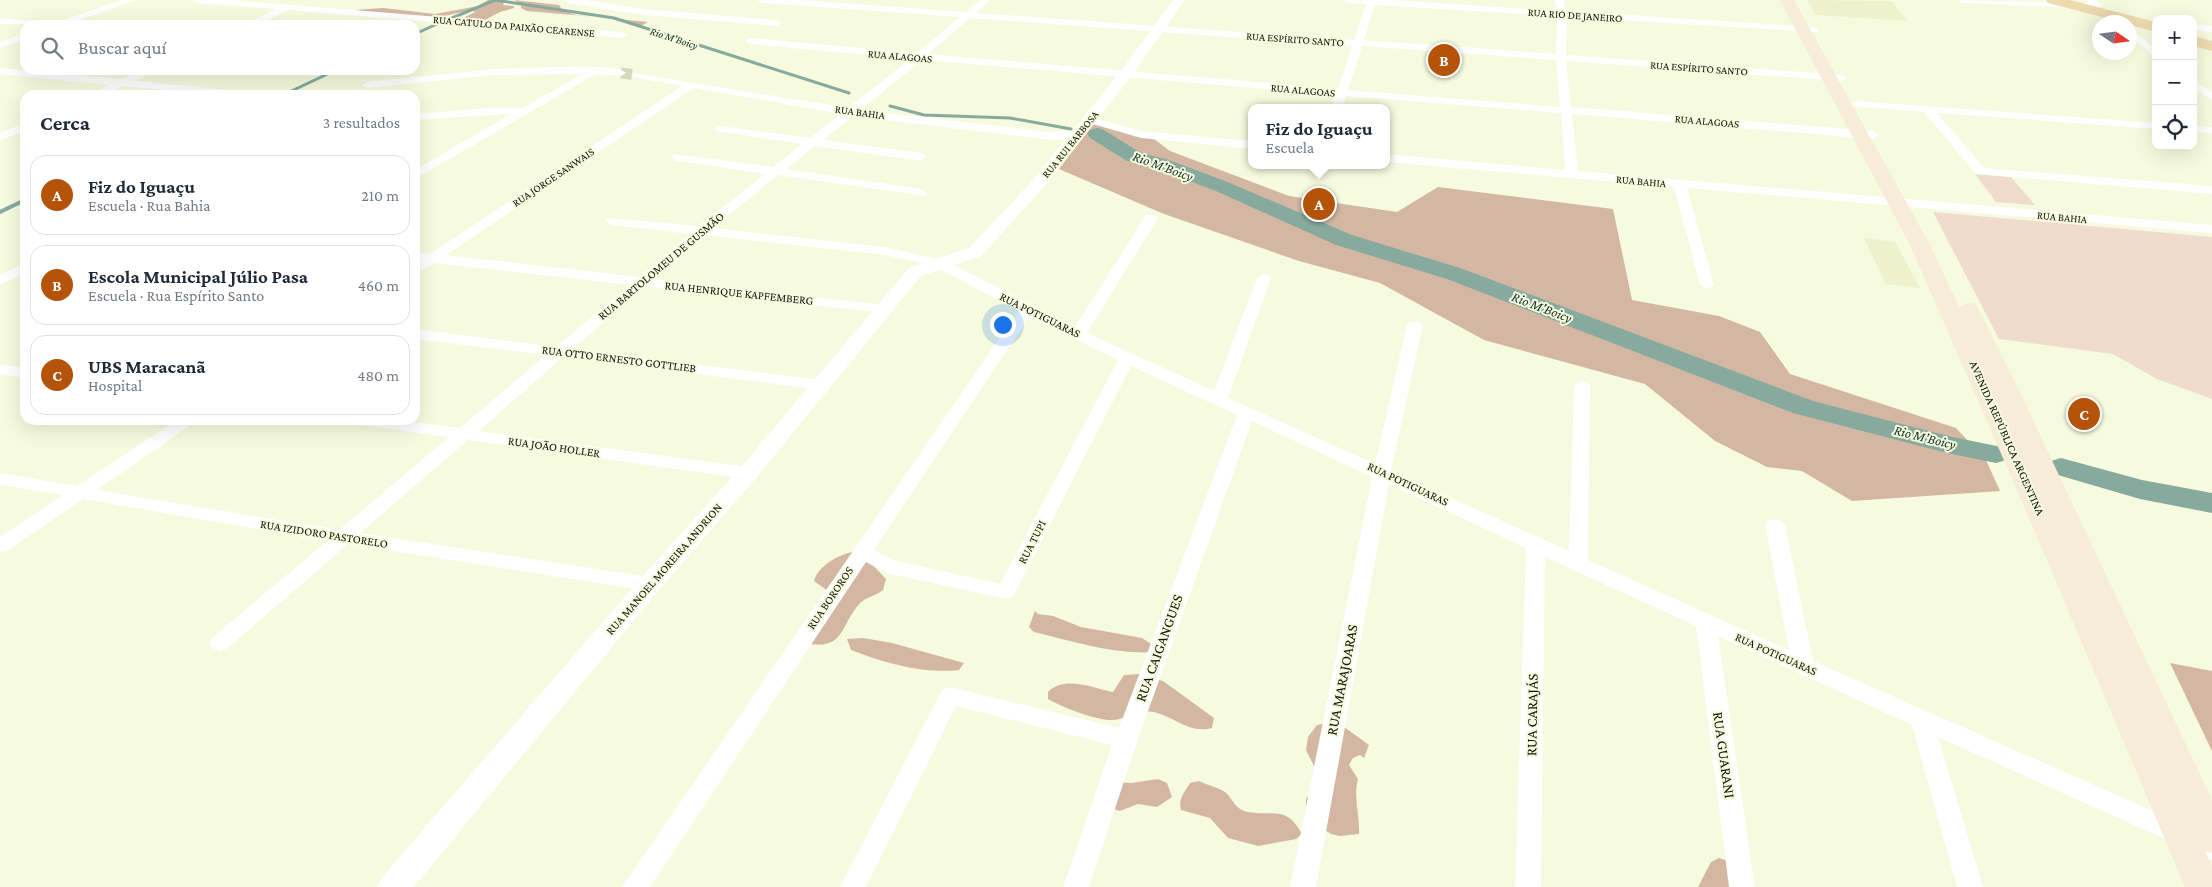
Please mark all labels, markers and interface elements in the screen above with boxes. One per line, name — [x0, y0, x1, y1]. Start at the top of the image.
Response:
street label: RUA RIO DE JANEIRO — [1527, 6, 1623, 25]
street label: RUA CATULO DA PAIXÃO CEARENSE — [433, 13, 595, 39]
north arrow — [2092, 15, 2137, 60]
map controls — [2152, 15, 2197, 150]
button: + — [2152, 15, 2197, 60]
search box — [20, 20, 420, 75]
water label: Rio M'Boicy — [648, 25, 700, 52]
street label: RUA ESPÍRITO SANTO — [1246, 30, 1344, 48]
icon: search — [38, 34, 66, 62]
text: Buscar aquí — [78, 37, 167, 58]
pin: B — [1428, 41, 1460, 79]
street label: RUA ALAGOAS — [867, 47, 933, 65]
street label: RUA ESPÍRITO SANTO — [1650, 59, 1748, 77]
button: − — [2152, 60, 2197, 105]
street label: RUA ALAGOAS — [1270, 81, 1336, 99]
street label: RUA BAHIA — [834, 103, 886, 122]
popup — [1248, 104, 1390, 169]
button: locate — [2152, 105, 2197, 150]
street label: RUA RUI BARBOSA — [1039, 107, 1101, 180]
text: Cerca — [40, 111, 90, 135]
street label: RUA ALAGOAS — [1674, 112, 1740, 130]
text: 3 resultados — [323, 114, 400, 131]
text: Fiz do Iguaçu — [1266, 118, 1372, 139]
text: Escuela — [1266, 139, 1314, 156]
street label: RUA JORGE SANWAIS — [510, 145, 597, 210]
water label: Rio M'Boicy — [1131, 148, 1196, 184]
street label: RUA BAHIA — [1615, 173, 1667, 189]
text: Fiz do Iguaçu — [88, 176, 195, 197]
pin: A — [1303, 185, 1335, 223]
text: A — [52, 187, 62, 204]
text: 210 m — [361, 187, 399, 204]
text: Escuela · Rua Bahia — [88, 197, 210, 214]
street label: RUA BARTOLOMEU DE GUSMÃO — [595, 209, 727, 323]
street label: RUA BAHIA — [2036, 209, 2088, 225]
text: Escola Municipal Júlio Pasa — [88, 266, 308, 287]
text: B — [52, 277, 62, 294]
text: 460 m — [358, 277, 399, 294]
street label: RUA HENRIQUE KAPFEMBERG — [664, 278, 814, 308]
text: Escuela · Rua Espírito Santo — [88, 287, 264, 304]
water label: Rio M'Boicy — [1510, 288, 1574, 326]
street label: RUA POTIGUARAS — [997, 289, 1083, 341]
your location — [990, 312, 1016, 338]
street label: RUA OTTO ERNESTO GOTTLIEB — [541, 343, 697, 375]
text: UBS Maracanã — [88, 356, 206, 377]
street label: AVENIDA REPÚBLICA ARGENTINA — [1966, 358, 2048, 518]
text: C — [52, 367, 62, 384]
text: 480 m — [357, 367, 399, 384]
text: Hospital — [88, 377, 142, 394]
pin: C — [2068, 395, 2100, 433]
water label: Rio M'Boicy — [1892, 422, 1958, 452]
street label: RUA JOÃO HOLLER — [507, 434, 601, 460]
street label: RUA POTIGUARAS — [1365, 459, 1451, 509]
street label: RUA MANOEL MOREIRA ANDRION — [603, 500, 725, 638]
street label: RUA IZIDORO PASTORELO — [259, 517, 389, 551]
street label: RUA TUPI — [1015, 518, 1049, 566]
street label: RUA BOROROS — [804, 564, 856, 632]
street label: RUA CAIGANGUES — [1132, 592, 1186, 704]
street label: RUA MARAJOARAS — [1323, 623, 1362, 737]
street label: RUA POTIGUARAS — [1733, 630, 1819, 678]
street label: RUA CARAJÁS — [1523, 674, 1542, 756]
street label: RUA GUARANI — [1710, 711, 1738, 799]

